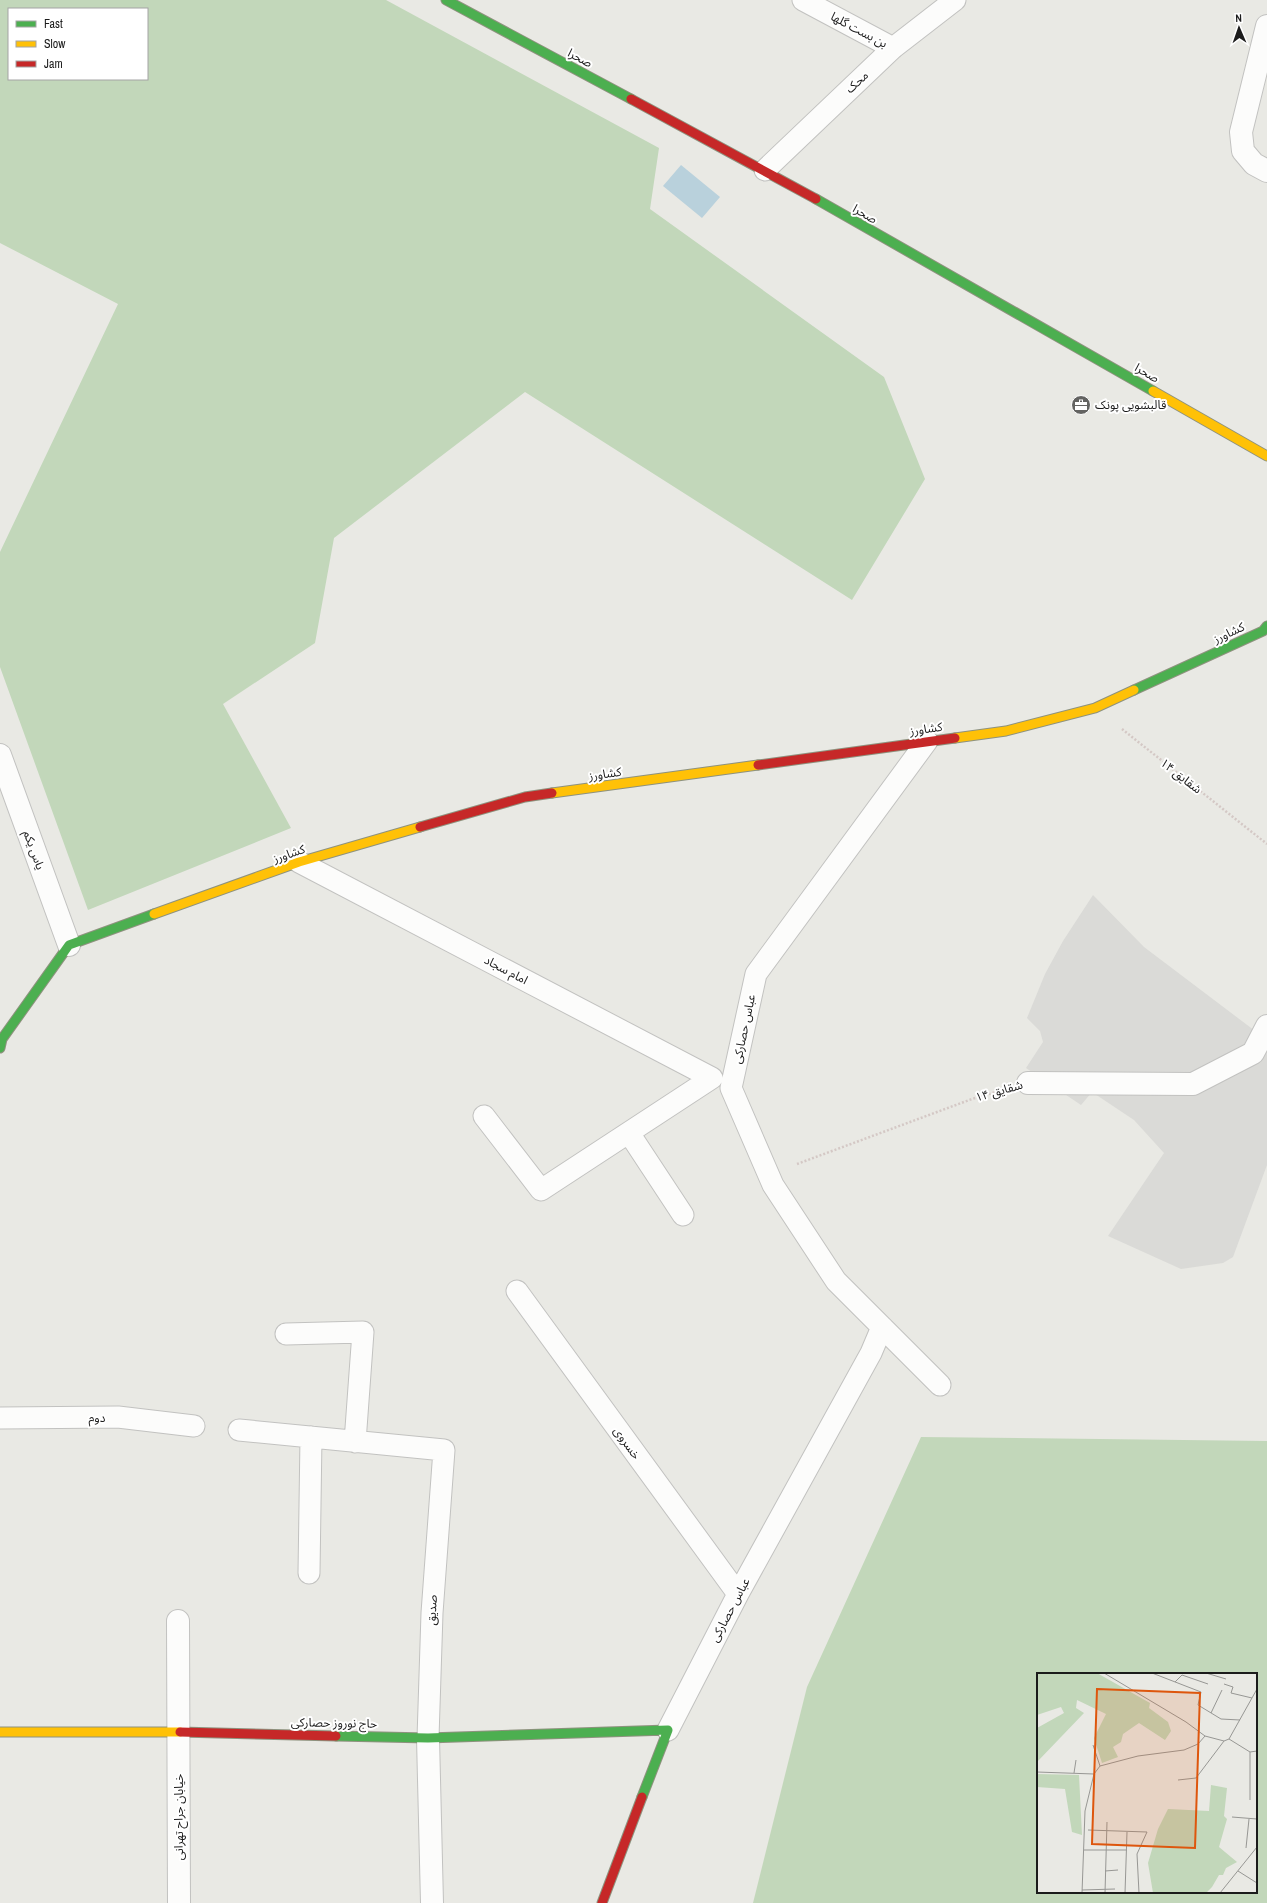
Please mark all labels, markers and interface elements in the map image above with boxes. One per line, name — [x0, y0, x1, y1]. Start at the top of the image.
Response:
legend — [8, 8, 148, 80]
street label: بن بست گلها — [828, 8, 890, 52]
north arrow — [1219, 8, 1259, 48]
text: N — [1235, 11, 1242, 25]
text: Fast — [44, 16, 63, 32]
text: Slow — [44, 36, 66, 52]
street label: صحرا — [565, 45, 595, 71]
text: Jam — [44, 56, 63, 72]
street label: محک — [842, 67, 872, 97]
street label: صحرا — [850, 201, 880, 227]
street label: صحرا — [1132, 360, 1162, 386]
office icon: قالبشویی پونک — [1070, 394, 1092, 416]
place label: قالبشویی پونک — [1095, 397, 1166, 413]
street label: کشاورز — [1210, 618, 1248, 648]
street label: کشاورز — [908, 719, 944, 739]
street label: شقایق ۱۴ — [1157, 755, 1205, 797]
street label: کشاورز — [587, 764, 623, 784]
street label: یاس یکم — [19, 828, 49, 872]
street label: کشاورز — [270, 841, 308, 867]
street label: امام سجاد — [481, 952, 531, 989]
street label: عباس حصارکی — [729, 993, 759, 1065]
street label: شقایق ۱۴ — [973, 1077, 1025, 1105]
street label: دوم — [89, 1410, 106, 1427]
street label: خسروی — [610, 1424, 644, 1462]
street label: عباس حصارکی — [706, 1575, 754, 1645]
street label: صدیق — [423, 1594, 441, 1626]
inset map — [1037, 1673, 1257, 1893]
street label: حاج نوروز حصارکی — [291, 1714, 377, 1733]
street label: خیابان جراح تهرانی — [171, 1774, 188, 1860]

